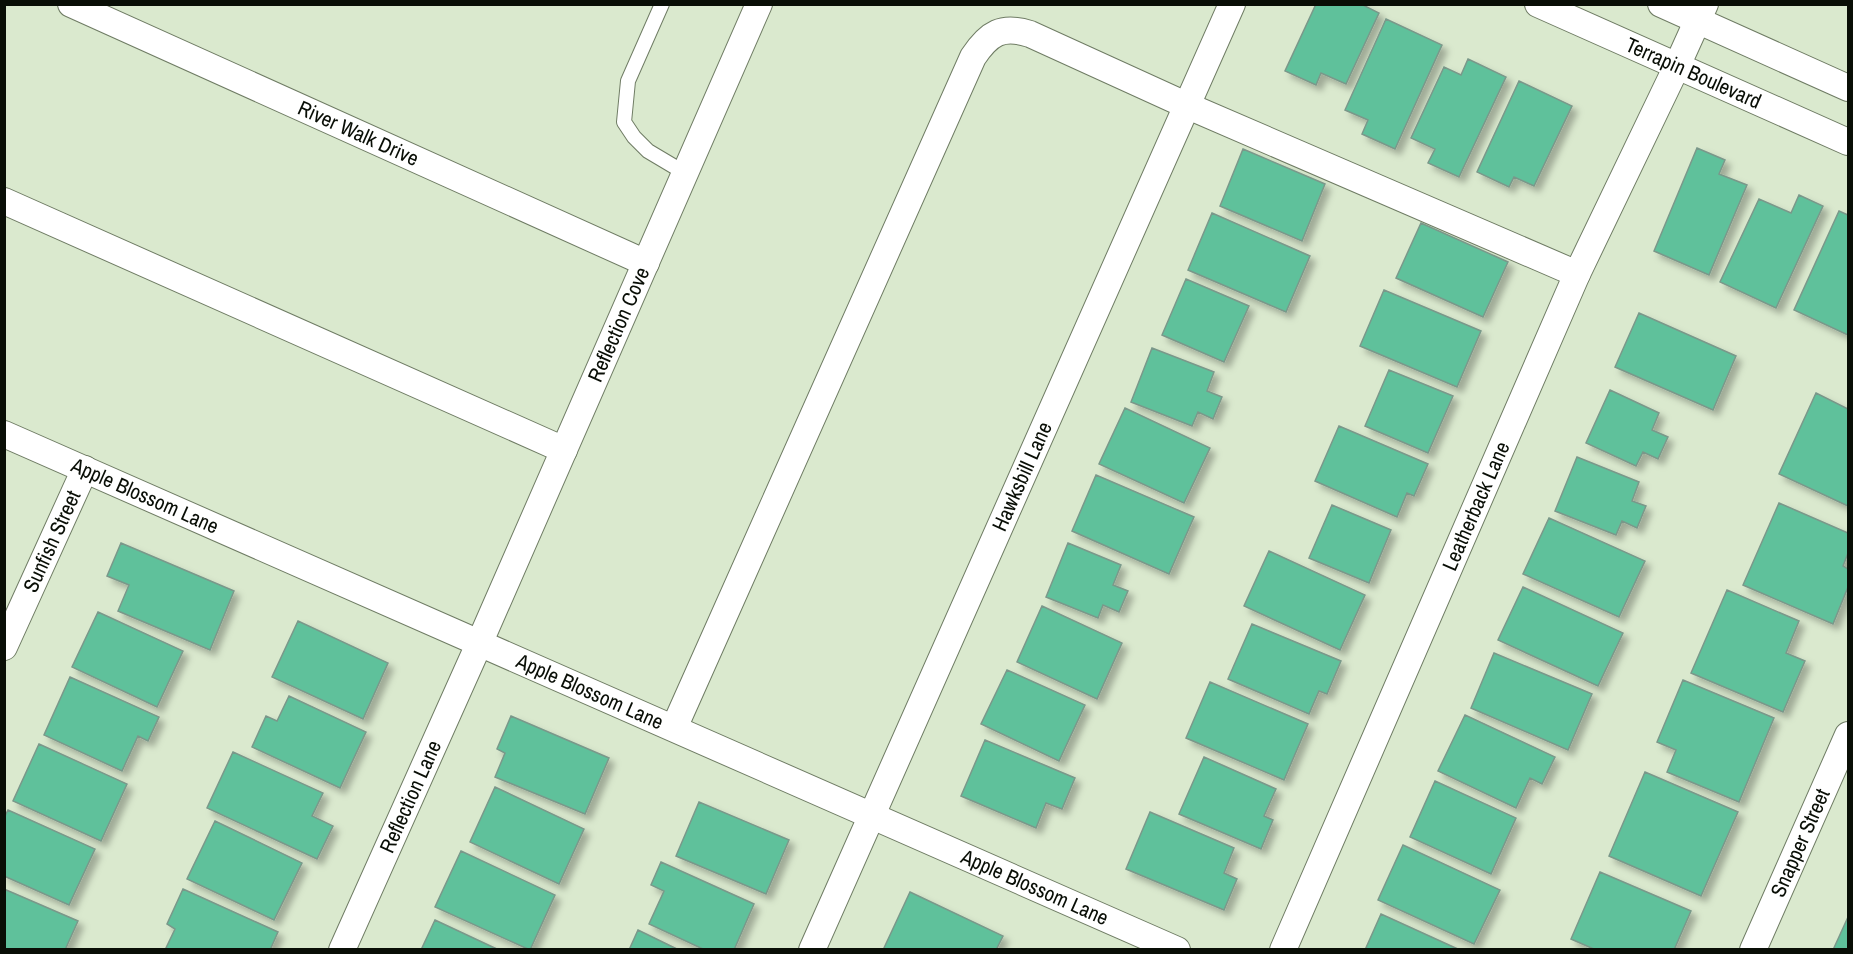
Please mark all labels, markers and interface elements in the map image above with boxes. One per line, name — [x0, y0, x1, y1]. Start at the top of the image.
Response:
street label: Terrapin Boulevard — [1621, 30, 1766, 116]
street label: River Walk Drive — [293, 93, 423, 173]
street label: Reflection Cove — [580, 262, 656, 386]
street label: Hawksbill Lane — [985, 417, 1059, 536]
street label: Leatherback Lane — [1435, 437, 1516, 575]
street label: Apple Blossom Lane — [66, 450, 223, 541]
street label: Sunfish Street — [16, 485, 87, 597]
street label: Apple Blossom Lane — [511, 646, 668, 736]
street label: Reflection Lane — [372, 735, 448, 857]
street label: Snapper Street — [1763, 784, 1837, 902]
street label: Apple Blossom Lane — [956, 841, 1113, 932]

